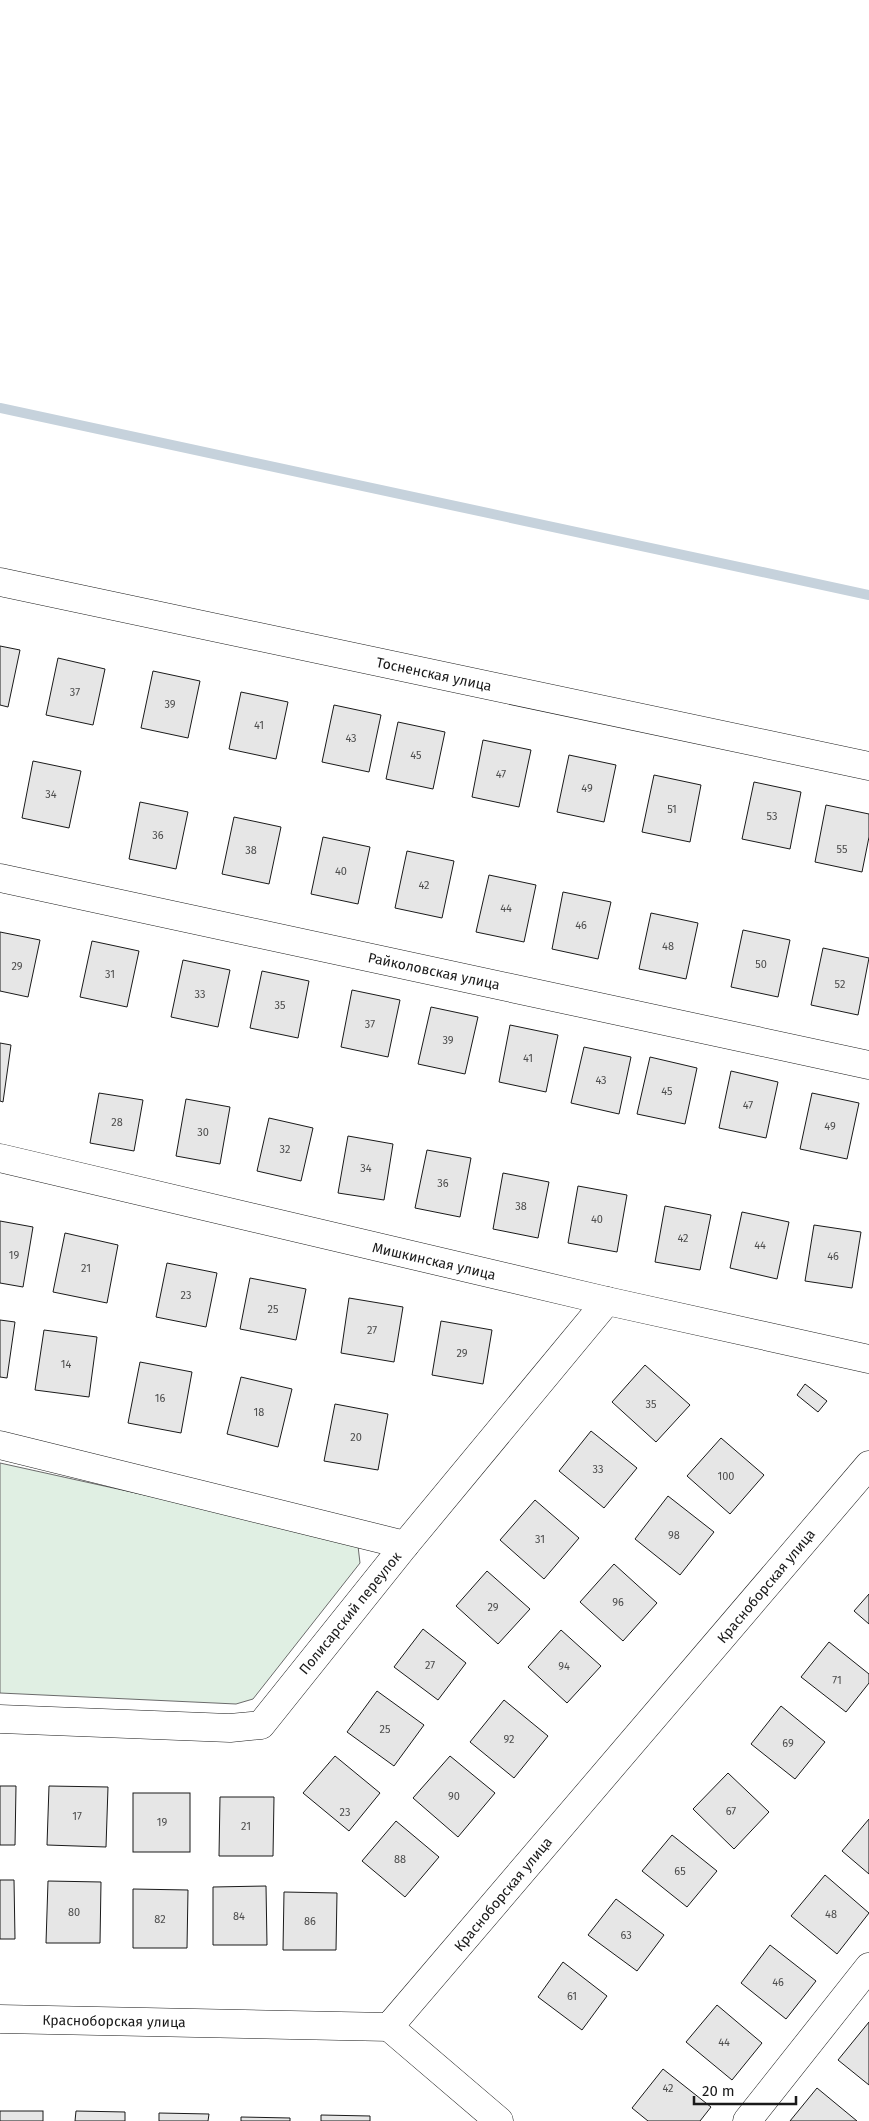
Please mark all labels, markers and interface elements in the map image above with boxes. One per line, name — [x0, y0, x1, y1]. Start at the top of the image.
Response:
street label: Тосненская улица — [375, 654, 493, 695]
house number: 37 — [70, 686, 80, 699]
house number: 39 — [164, 698, 176, 711]
house number: 41 — [254, 719, 264, 732]
house number: 43 — [345, 732, 357, 745]
house number: 45 — [410, 749, 422, 762]
house number: 47 — [496, 768, 506, 781]
house number: 49 — [581, 782, 593, 795]
house number: 34 — [45, 788, 57, 801]
house number: 51 — [667, 803, 677, 816]
house number: 53 — [767, 810, 777, 823]
house number: 36 — [152, 829, 164, 842]
house number: 55 — [837, 843, 848, 856]
house number: 38 — [245, 844, 257, 857]
house number: 40 — [335, 865, 347, 878]
house number: 42 — [418, 879, 430, 892]
house number: 44 — [500, 902, 512, 915]
house number: 46 — [575, 919, 587, 932]
house number: 48 — [662, 940, 674, 953]
street label: Райколовская улица — [366, 949, 501, 994]
house number: 50 — [755, 958, 767, 971]
house number: 29 — [11, 960, 23, 973]
house number: 31 — [105, 968, 115, 981]
house number: 52 — [835, 978, 845, 991]
house number: 33 — [195, 988, 205, 1001]
house number: 35 — [275, 999, 286, 1012]
house number: 37 — [365, 1018, 375, 1031]
house number: 39 — [442, 1034, 454, 1047]
house number: 41 — [523, 1052, 533, 1065]
house number: 43 — [595, 1074, 607, 1087]
house number: 45 — [661, 1085, 673, 1098]
house number: 47 — [743, 1099, 753, 1112]
house number: 28 — [111, 1116, 123, 1129]
house number: 49 — [824, 1120, 836, 1133]
house number: 30 — [197, 1126, 209, 1139]
house number: 32 — [280, 1143, 290, 1156]
house number: 34 — [360, 1162, 372, 1175]
house number: 36 — [437, 1177, 449, 1190]
house number: 38 — [515, 1200, 527, 1213]
house number: 40 — [591, 1213, 603, 1226]
house number: 42 — [677, 1232, 689, 1245]
street label: Мишкинская улица — [370, 1239, 497, 1284]
house number: 44 — [754, 1239, 766, 1252]
house number: 19 — [9, 1249, 19, 1262]
house number: 46 — [827, 1250, 839, 1263]
house number: 21 — [81, 1262, 91, 1275]
house number: 23 — [181, 1289, 191, 1302]
house number: 25 — [268, 1303, 279, 1316]
house number: 27 — [367, 1324, 377, 1337]
house number: 29 — [456, 1347, 468, 1360]
house number: 14 — [61, 1358, 71, 1371]
house number: 16 — [155, 1392, 165, 1405]
house number: 35 — [646, 1398, 657, 1411]
house number: 18 — [254, 1406, 264, 1419]
house number: 20 — [350, 1431, 362, 1444]
house number: 33 — [593, 1463, 603, 1476]
house number: 100 — [717, 1470, 735, 1483]
street label: Красноборская улица — [714, 1526, 819, 1647]
house number: 98 — [668, 1529, 680, 1542]
house number: 31 — [535, 1533, 545, 1546]
street label: Полисарский переулок — [296, 1548, 406, 1678]
house number: 96 — [612, 1596, 624, 1609]
house number: 29 — [487, 1601, 499, 1614]
house number: 27 — [425, 1659, 435, 1672]
house number: 94 — [558, 1660, 570, 1673]
house number: 71 — [832, 1674, 842, 1687]
house number: 25 — [380, 1723, 391, 1736]
house number: 92 — [504, 1733, 514, 1746]
house number: 69 — [782, 1737, 794, 1750]
house number: 90 — [448, 1790, 460, 1803]
house number: 67 — [726, 1805, 736, 1818]
house number: 23 — [340, 1806, 350, 1819]
house number: 17 — [72, 1810, 82, 1823]
house number: 19 — [157, 1816, 167, 1829]
house number: 21 — [241, 1820, 251, 1833]
street label: Красноборская улица — [451, 1834, 556, 1955]
house number: 88 — [394, 1853, 406, 1866]
house number: 65 — [674, 1865, 686, 1878]
house number: 80 — [68, 1906, 80, 1919]
house number: 48 — [825, 1908, 837, 1921]
house number: 84 — [233, 1910, 245, 1923]
house number: 82 — [154, 1913, 166, 1926]
house number: 86 — [304, 1915, 316, 1928]
house number: 63 — [620, 1929, 632, 1942]
house number: 46 — [772, 1976, 784, 1989]
house number: 61 — [567, 1990, 577, 2003]
street label: Красноборская улица — [42, 2012, 186, 2031]
house number: 44 — [718, 2036, 730, 2049]
scale bar — [694, 2074, 796, 2106]
house number: 42 — [662, 2082, 674, 2095]
text: 20 m — [702, 2082, 735, 2100]

